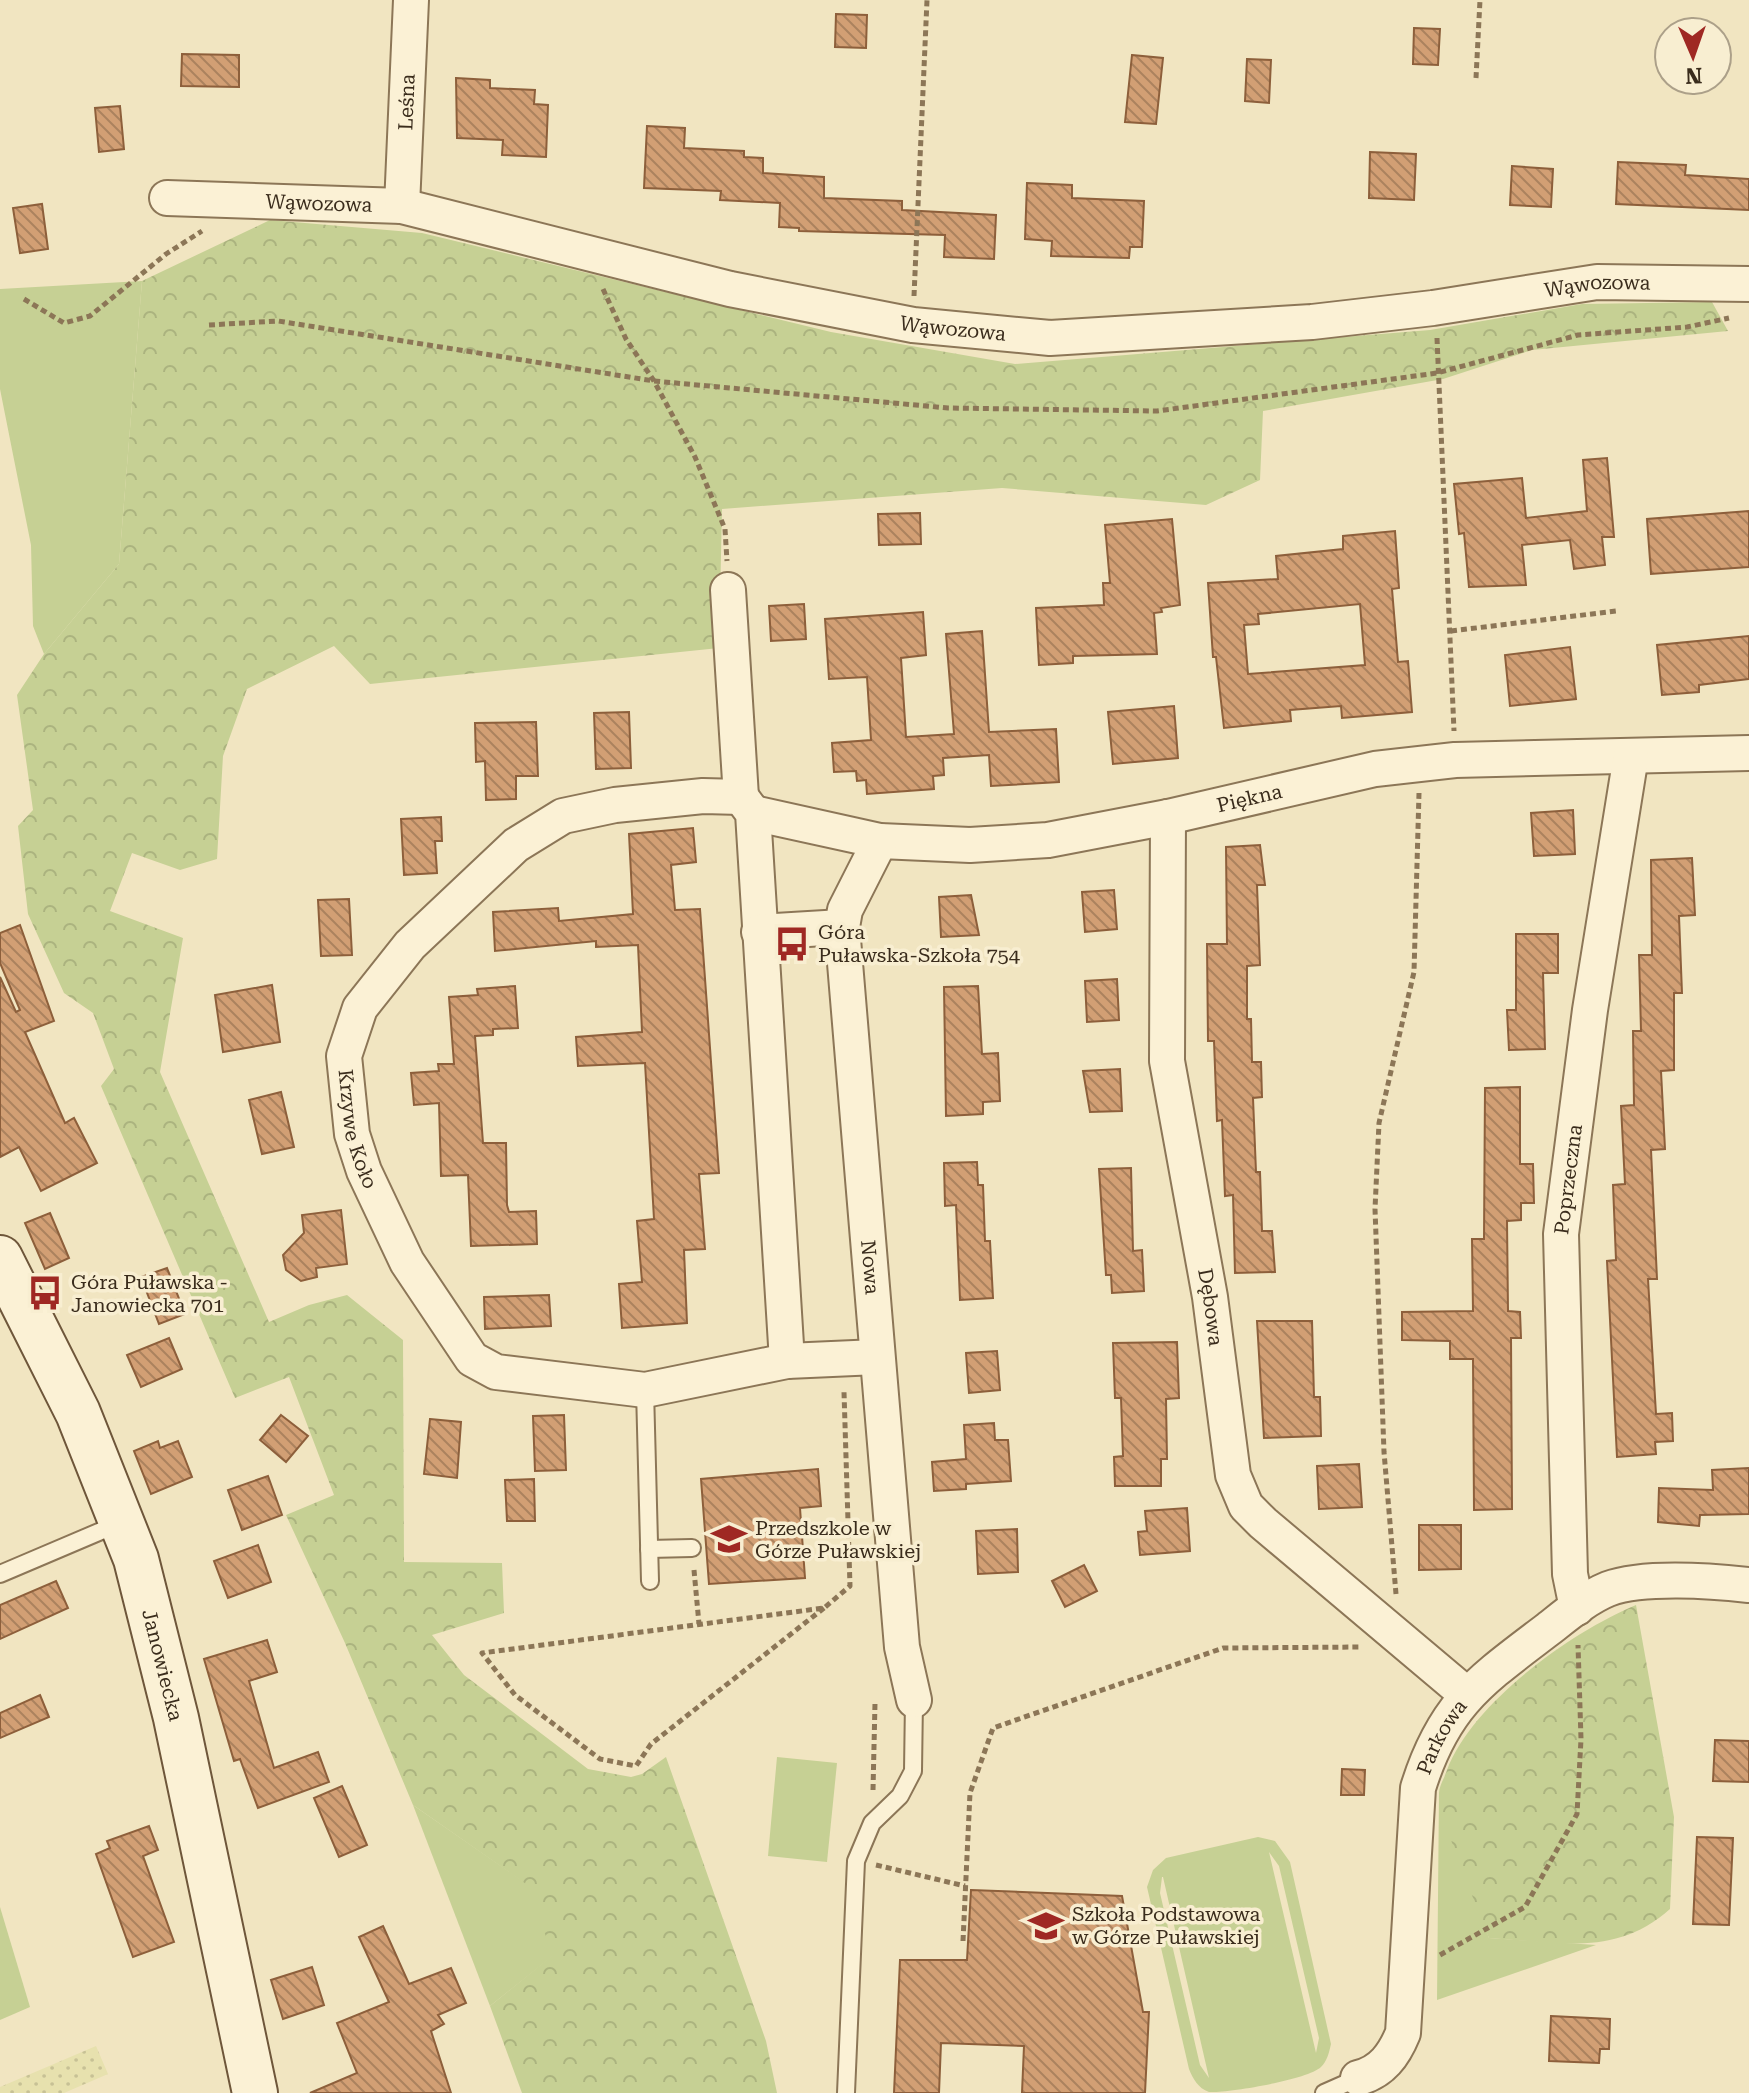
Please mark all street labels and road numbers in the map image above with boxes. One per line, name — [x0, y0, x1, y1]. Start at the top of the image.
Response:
street label: Leśna — [393, 73, 420, 131]
street label: Wąwozowa — [265, 189, 373, 217]
street label: Wąwozowa — [1542, 269, 1651, 302]
street label: Wąwozowa — [898, 311, 1007, 346]
street label: Piękna — [1214, 779, 1285, 817]
street label: Krzywe Koło — [333, 1068, 383, 1192]
street label: Poprzeczna — [1549, 1123, 1587, 1236]
street label: Nowa — [856, 1239, 885, 1296]
street label: Dębowa — [1193, 1266, 1228, 1348]
street label: Janowiecka — [137, 1607, 188, 1724]
street label: Parkowa — [1411, 1694, 1472, 1778]

